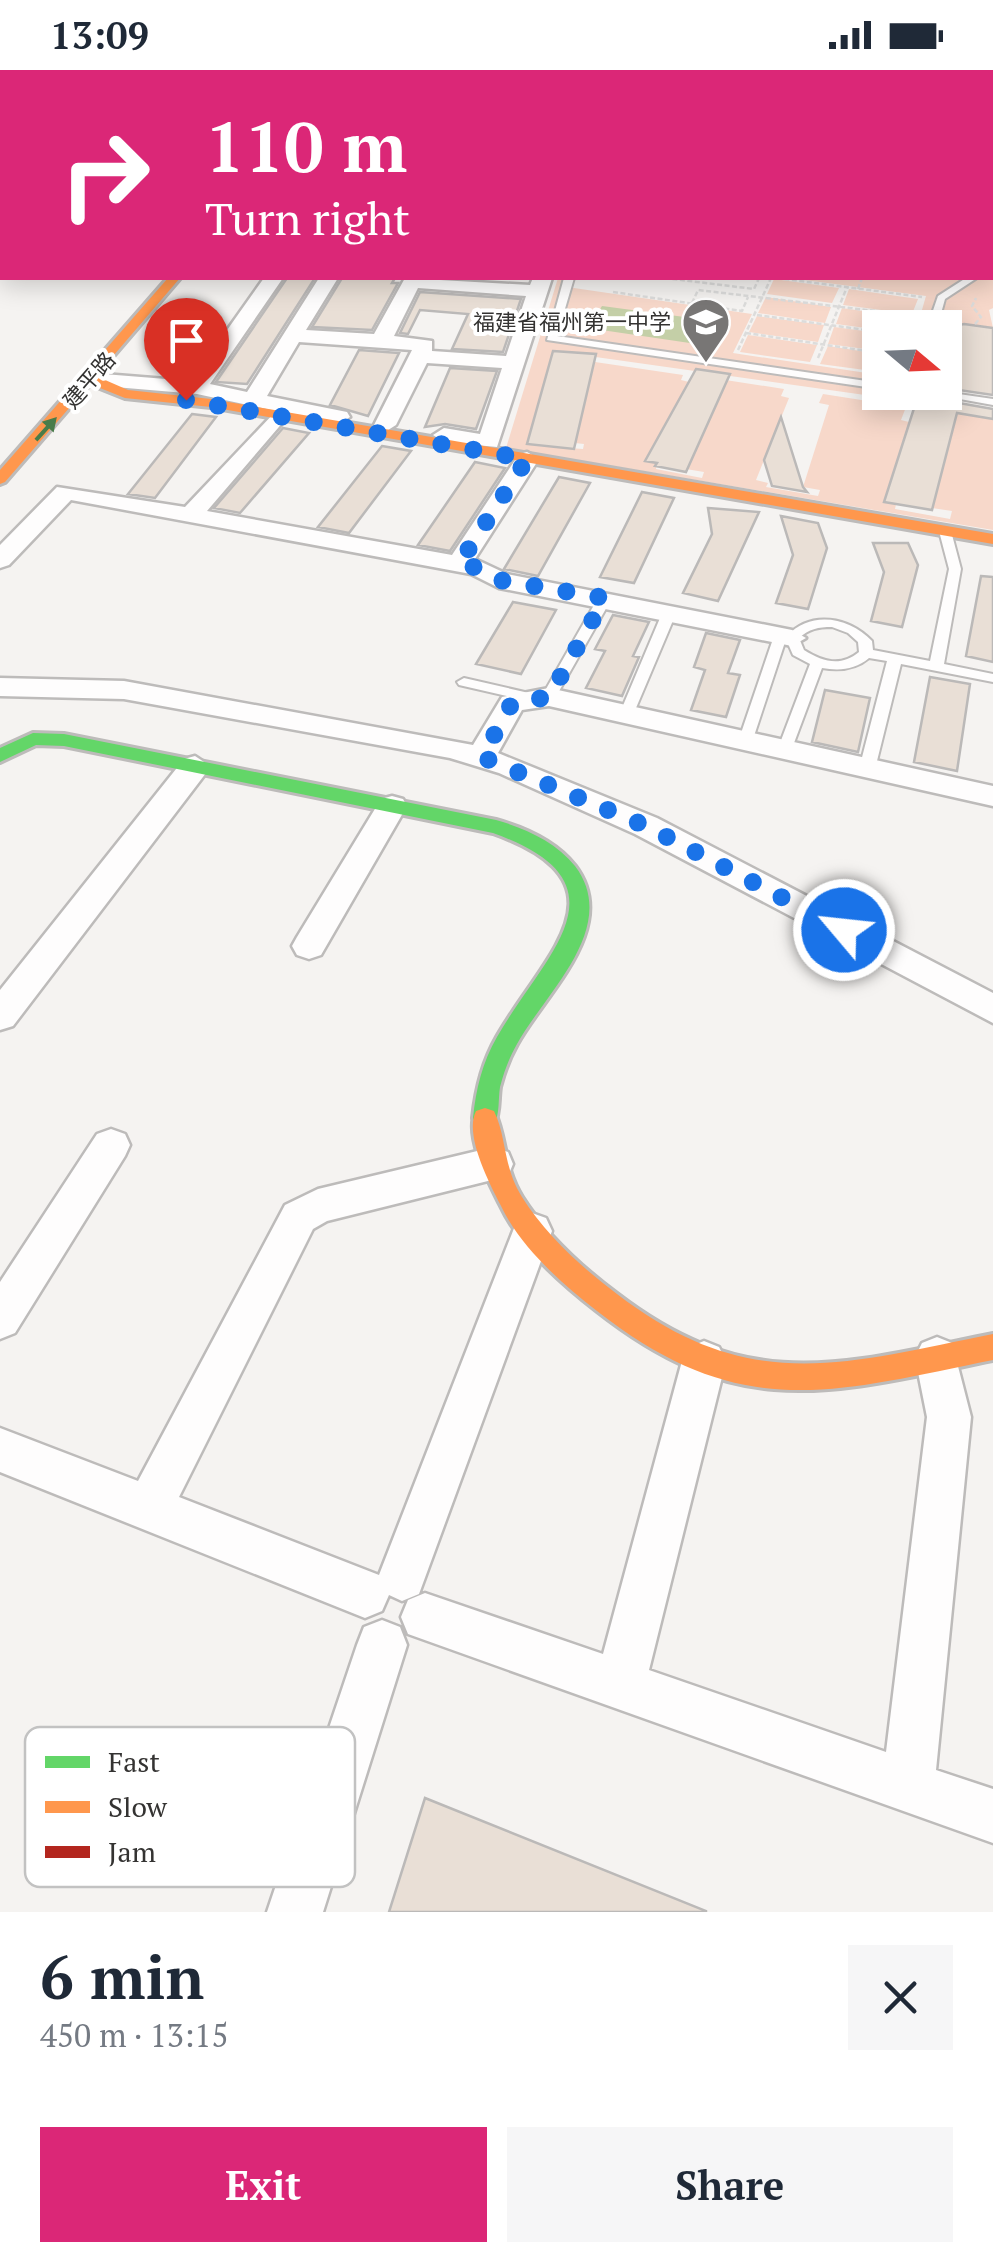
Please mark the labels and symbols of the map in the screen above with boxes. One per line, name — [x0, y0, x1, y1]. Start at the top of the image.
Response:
school or university icon: 福建省福州第一中学 — [680, 296, 732, 364]
pin — [144, 298, 229, 401]
place label: 福建省福州第一中学 — [473, 307, 671, 336]
north arrow — [862, 310, 962, 410]
street label: 建平路 — [56, 345, 121, 414]
one-way arrow — [34, 417, 56, 442]
position arrow — [792, 878, 896, 982]
legend — [25, 1727, 355, 1887]
text: Fast — [108, 1743, 160, 1780]
text: Slow — [108, 1788, 168, 1825]
text: Jam — [108, 1833, 156, 1870]

